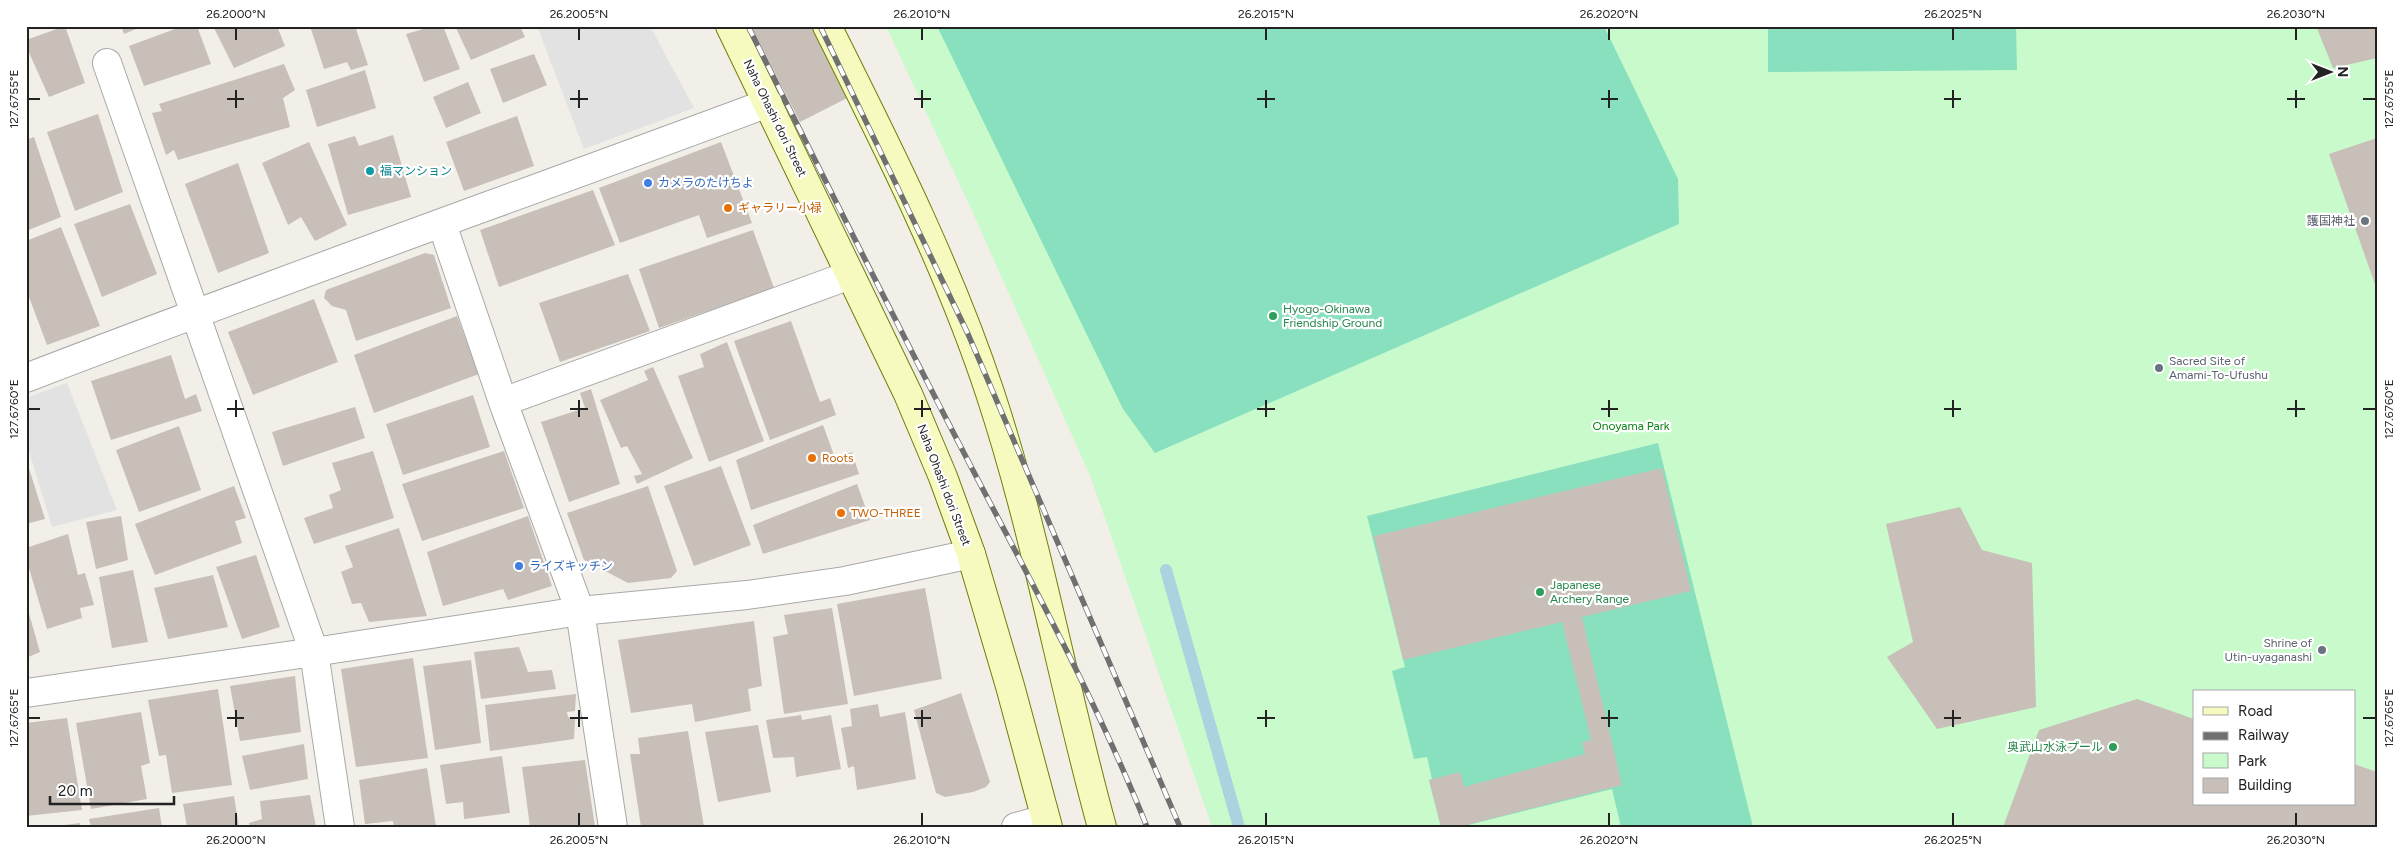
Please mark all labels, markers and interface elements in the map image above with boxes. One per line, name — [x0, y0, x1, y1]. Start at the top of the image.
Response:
text: 26.2000°N — [206, 7, 266, 21]
text: 26.2005°N — [550, 7, 608, 21]
text: 26.2010°N — [894, 7, 950, 21]
text: 26.2015°N — [1238, 7, 1294, 21]
text: 26.2020°N — [1580, 7, 1638, 21]
text: 26.2025°N — [1924, 7, 1982, 21]
text: 26.2030°N — [2267, 7, 2325, 21]
north arrow — [2306, 48, 2356, 98]
street label: Naha Ohashi dori Street — [740, 57, 810, 179]
text: N — [2334, 67, 2351, 77]
text: 127.6755°E — [7, 69, 21, 129]
text: 127.6755°E — [2382, 69, 2396, 129]
place label: 福マンション — [380, 164, 452, 178]
marker: 福マンション — [364, 165, 376, 177]
place label: カメラのたけちよ — [658, 176, 754, 190]
marker: カメラのたけちよ — [642, 177, 654, 189]
place label: ギャラリー小禄 — [738, 201, 822, 215]
marker: ギャラリー小禄 — [722, 202, 734, 214]
place label: 護国神社 — [2307, 214, 2355, 228]
marker: 護国神社 — [2359, 215, 2371, 227]
place label: Hyogo-Okinawa Friendship Ground — [1283, 302, 1382, 330]
marker: Hyogo-Okinawa Friendship Ground — [1267, 310, 1279, 322]
place label: Sacred Site of Amami-To-Ufushu — [2169, 354, 2268, 382]
marker: Sacred Site of Amami-To-Ufushu — [2153, 362, 2165, 374]
text: 127.6760°E — [7, 379, 21, 439]
text: 127.6760°E — [2382, 379, 2396, 439]
park label: Onoyama Park — [1592, 419, 1670, 433]
street label: Naha Ohashi dori Street — [914, 422, 974, 548]
place label: Roots — [822, 451, 854, 465]
marker: Roots — [806, 452, 818, 464]
place label: TWO-THREE — [851, 506, 921, 520]
marker: TWO-THREE — [835, 507, 847, 519]
place label: ライズキッチン — [529, 559, 613, 573]
marker: ライズキッチン — [513, 560, 525, 572]
place label: Japanese Archery Range — [1550, 578, 1630, 606]
marker: Japanese Archery Range — [1534, 586, 1546, 598]
place label: Shrine of Utin-uyaganashi — [2224, 636, 2313, 664]
marker: Shrine of Utin-uyaganashi — [2316, 644, 2328, 656]
text: 127.6765°E — [7, 688, 21, 748]
text: 127.6765°E — [2382, 688, 2396, 748]
legend — [2193, 690, 2356, 806]
text: Road — [2238, 702, 2273, 720]
text: Railway — [2238, 726, 2289, 744]
place label: 奥武山水泳プール — [2007, 740, 2103, 754]
marker: 奥武山水泳プール — [2107, 741, 2119, 753]
text: Park — [2238, 752, 2267, 770]
scale bar — [50, 773, 174, 805]
text: Building — [2238, 776, 2292, 794]
text: 20 m — [58, 782, 92, 800]
text: 26.2000°N — [206, 833, 266, 847]
text: 26.2005°N — [550, 833, 608, 847]
text: 26.2010°N — [894, 833, 950, 847]
text: 26.2015°N — [1238, 833, 1294, 847]
text: 26.2020°N — [1580, 833, 1638, 847]
text: 26.2025°N — [1924, 833, 1982, 847]
text: 26.2030°N — [2267, 833, 2325, 847]

